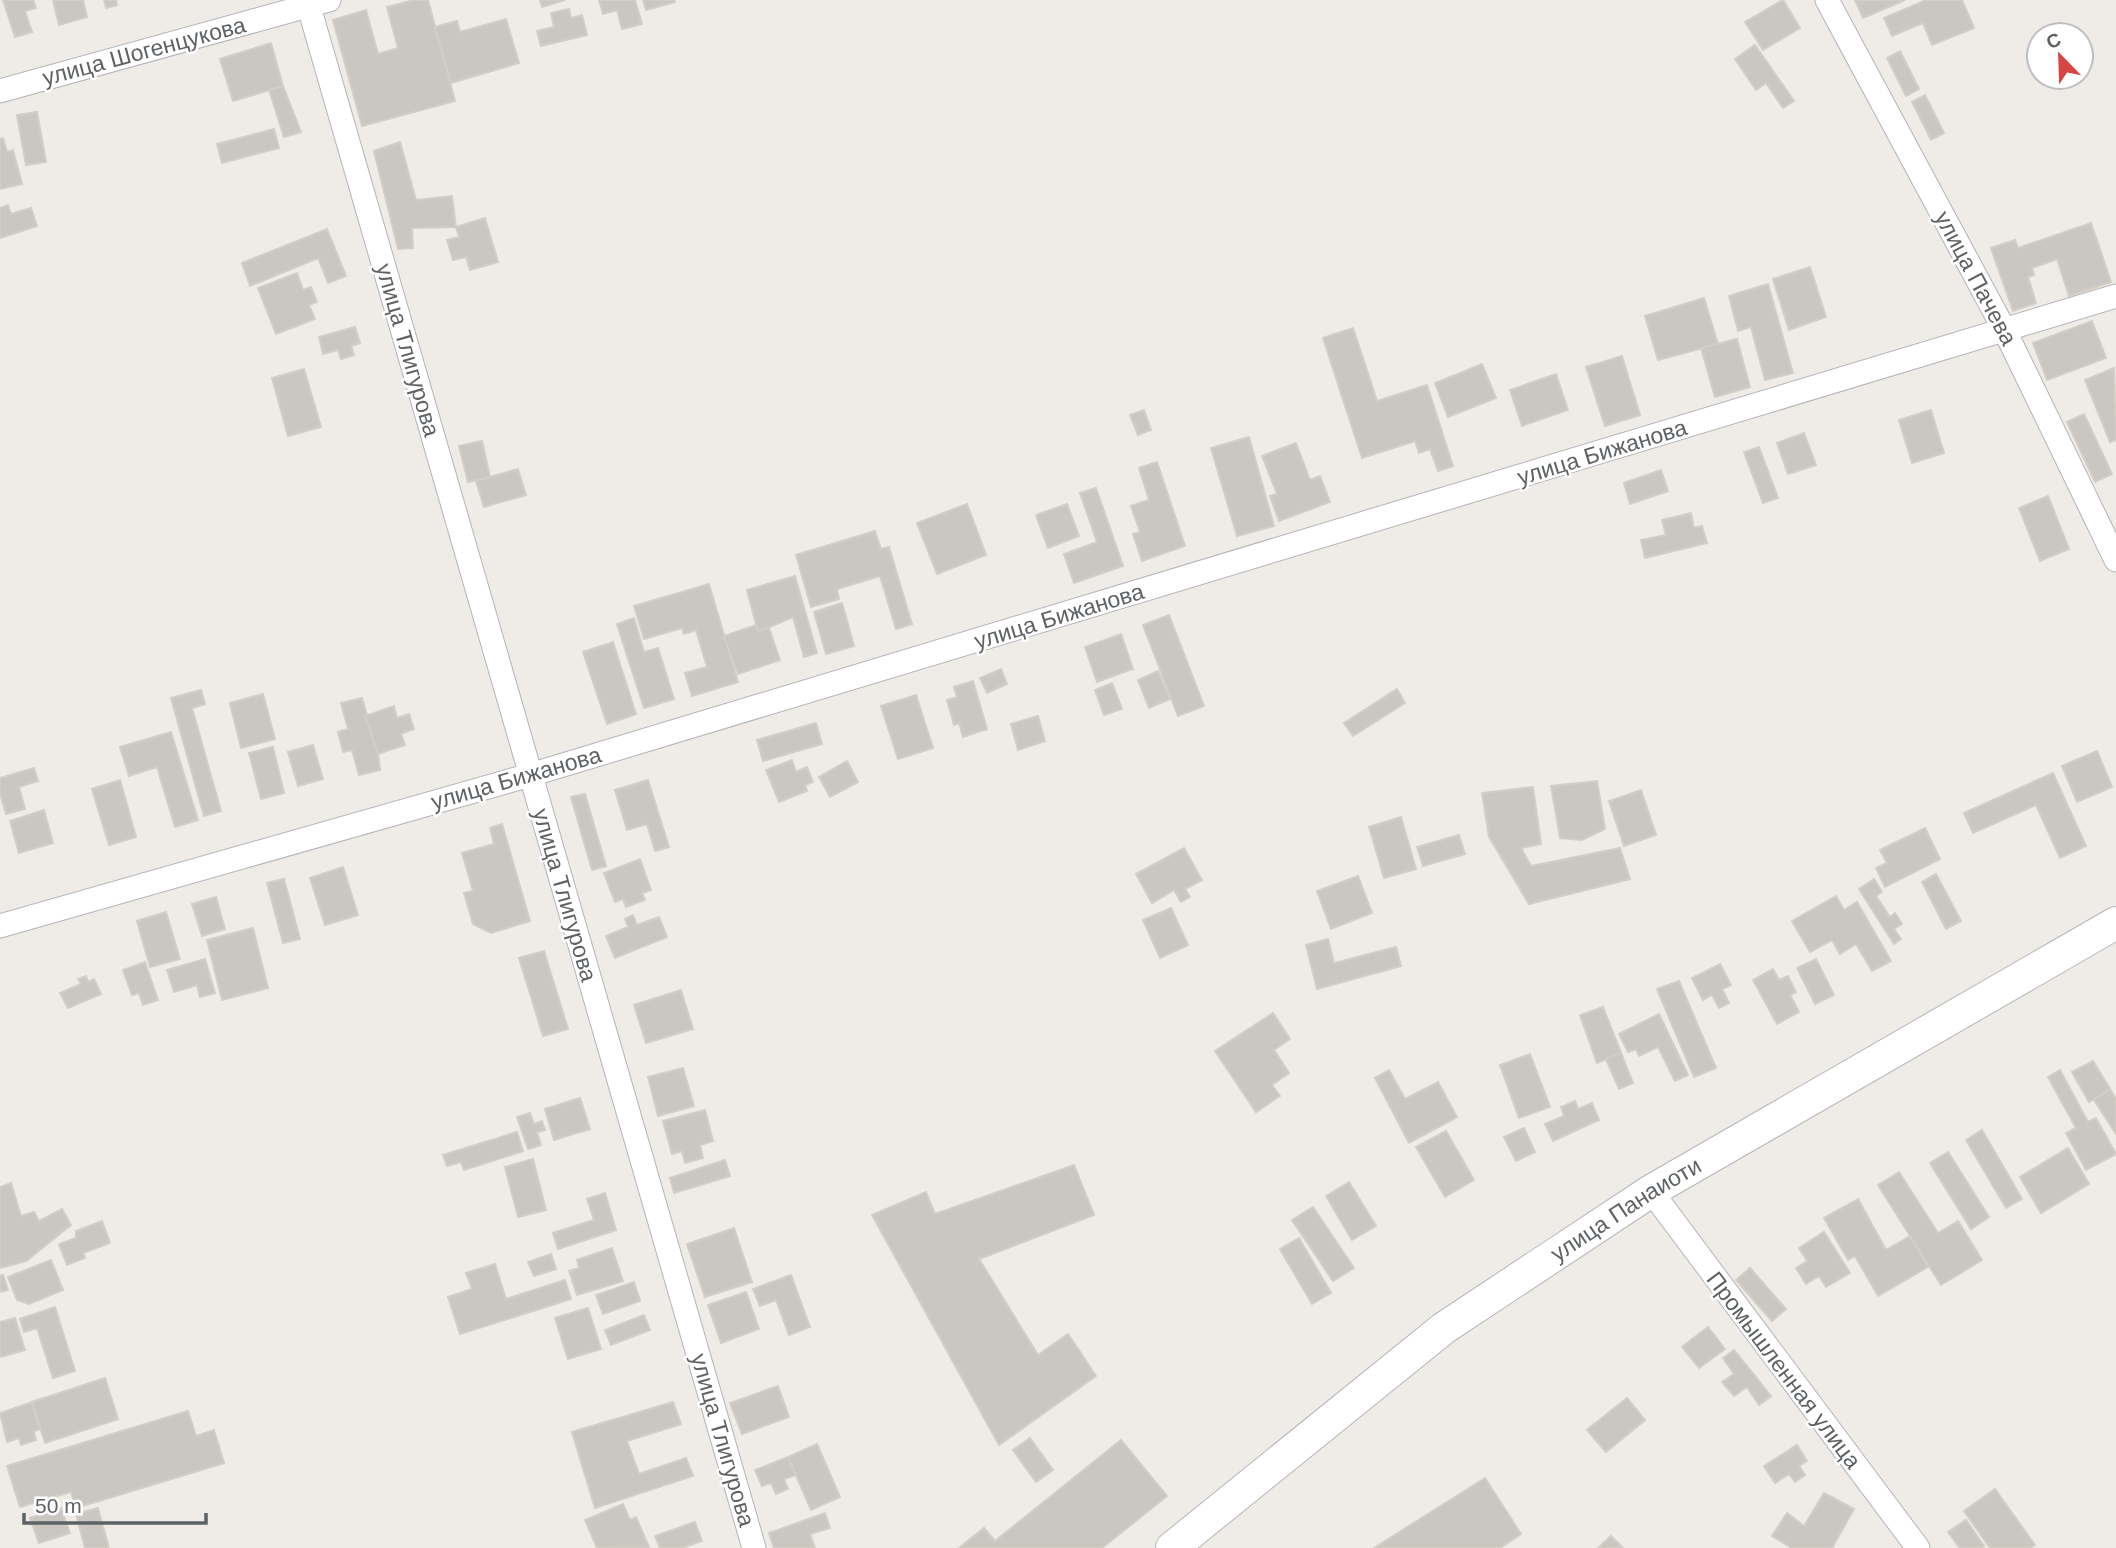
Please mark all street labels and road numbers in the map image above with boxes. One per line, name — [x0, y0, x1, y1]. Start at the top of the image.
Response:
street label: улица Шогенцукова — [39, 11, 249, 91]
street label: улица Пачева — [1930, 207, 2022, 350]
street label: улица Тлигурова — [371, 260, 445, 440]
street label: улица Бижанова — [1514, 414, 1690, 490]
street label: улица Бижанова — [971, 578, 1147, 654]
street label: улица Бижанова — [428, 741, 604, 815]
street label: улица Тлигурова — [528, 805, 602, 985]
street label: улица Панаиоти — [1546, 1152, 1706, 1267]
street label: Промышленная улица — [1702, 1267, 1867, 1474]
street label: улица Тлигурова — [686, 1350, 760, 1530]

